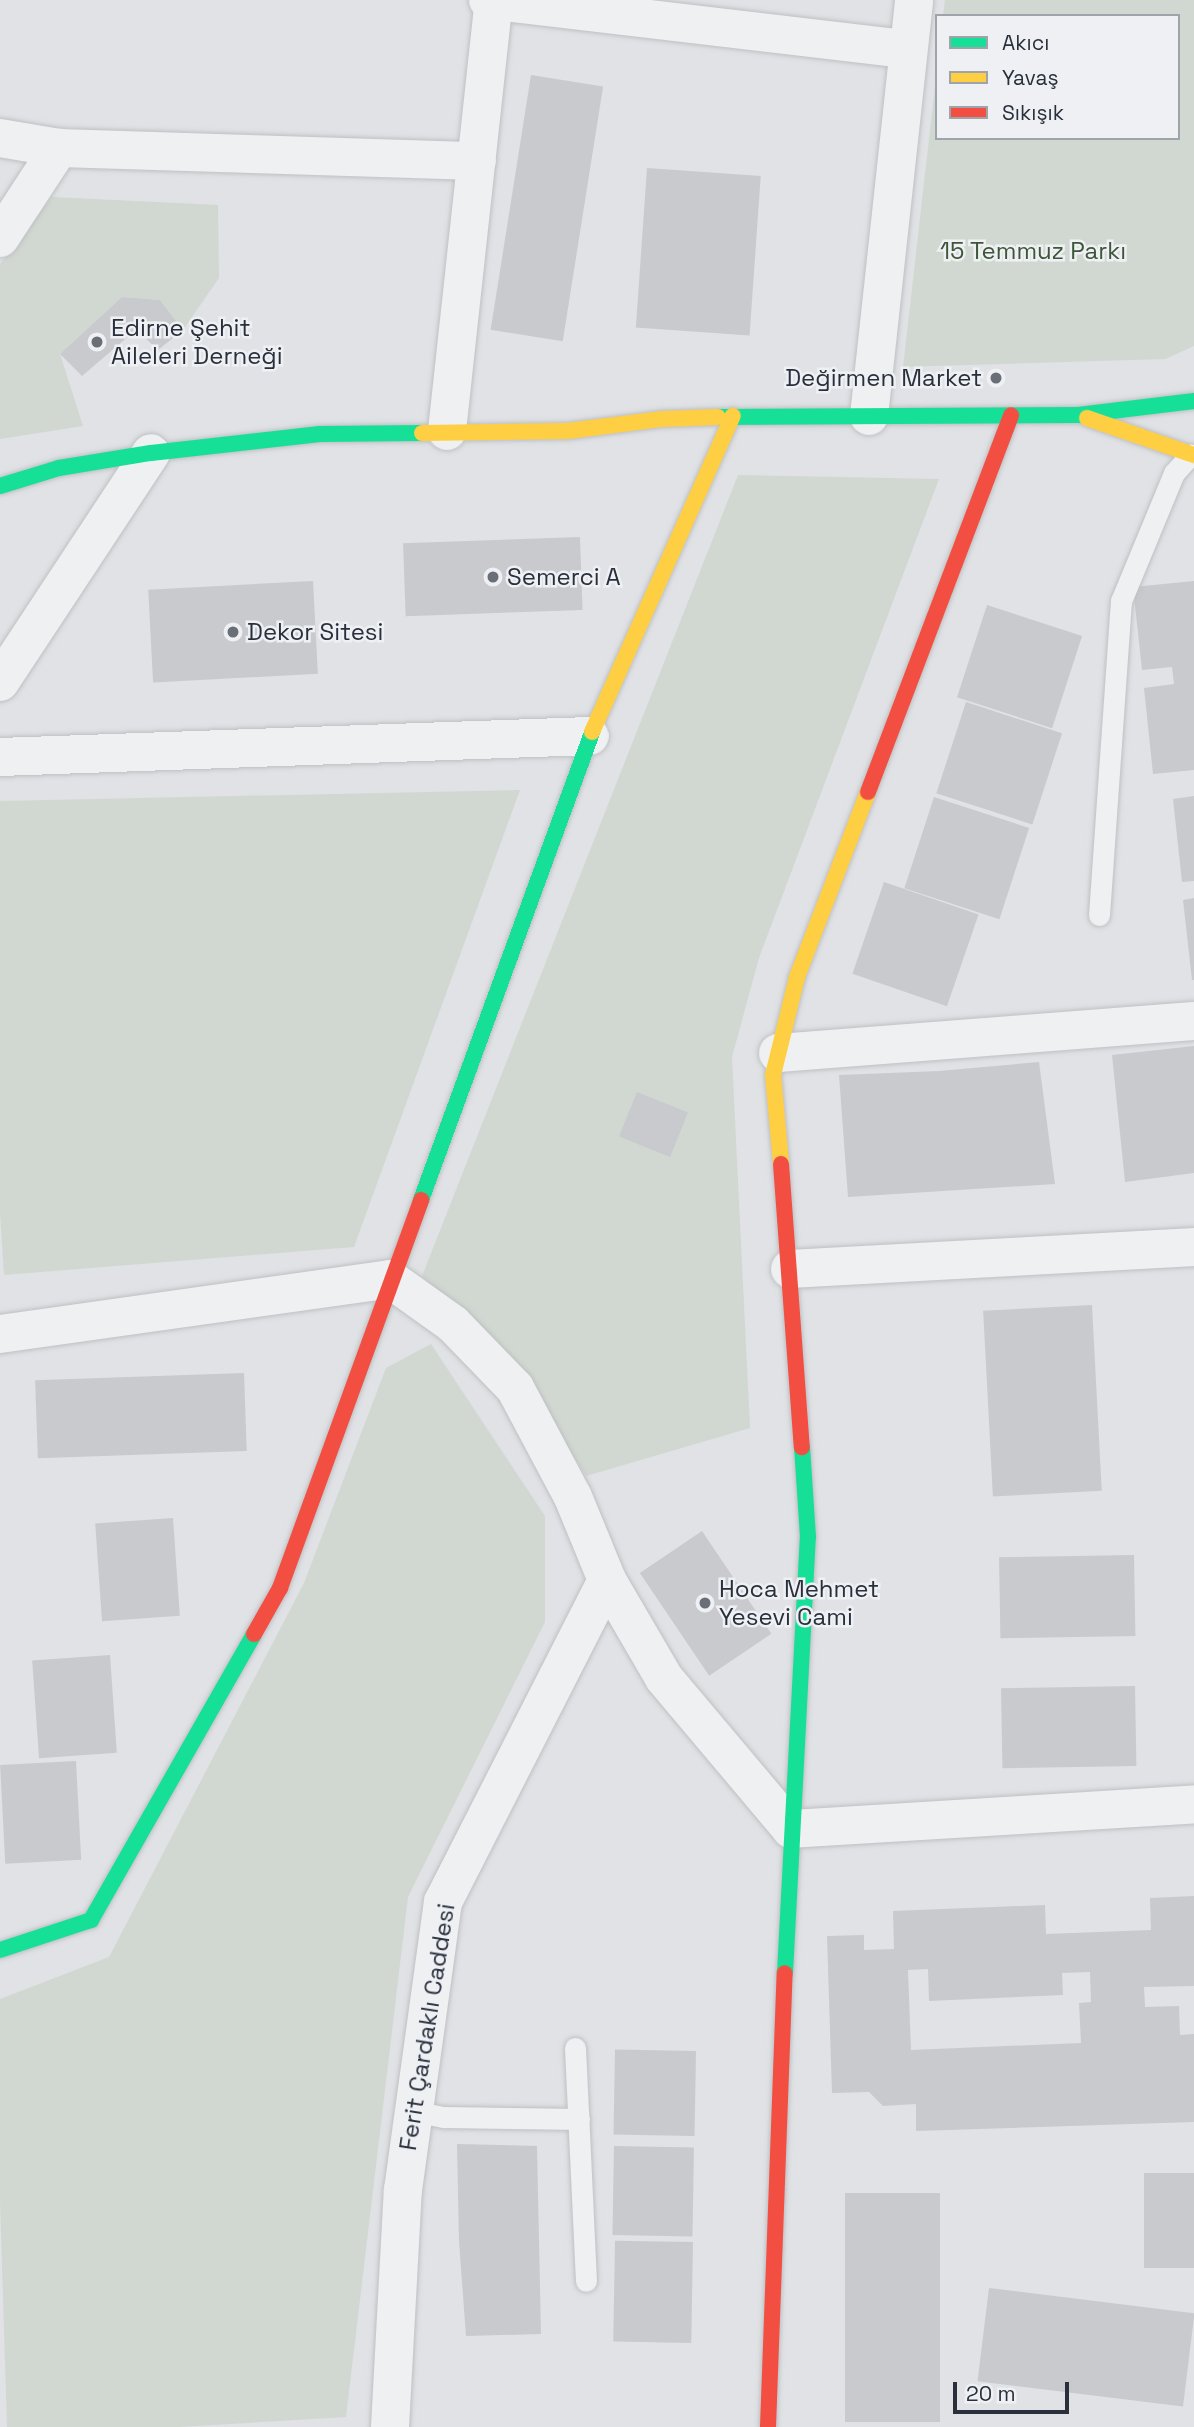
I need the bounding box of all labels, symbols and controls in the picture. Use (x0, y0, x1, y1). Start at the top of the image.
legend (935, 14, 1180, 140)
text: Akıcı (1002, 29, 1049, 56)
text: Yavaş (1002, 64, 1059, 91)
text: Sıkışık (1002, 99, 1064, 126)
park label: 15 Temmuz Parkı (940, 237, 1126, 265)
place label: Edirne Şehit Aileleri Derneği (111, 314, 283, 370)
marker: Edirne Şehit Aileleri Derneği (89, 334, 105, 350)
place label: Değirmen Market (785, 364, 982, 392)
marker: Değirmen Market (988, 370, 1004, 386)
place label: Semerci A (507, 563, 621, 591)
marker: Semerci A (485, 569, 501, 585)
place label: Dekor Sitesi (247, 618, 383, 646)
marker: Dekor Sitesi (225, 624, 241, 640)
place label: Hoca Mehmet Yesevi Cami (719, 1575, 879, 1631)
marker: Hoca Mehmet Yesevi Cami (697, 1595, 713, 1611)
street label: Ferit Çardaklı Caddesi (393, 1901, 461, 2153)
scale bar (956, 2368, 1072, 2412)
text: 20 m (966, 2380, 1016, 2407)

